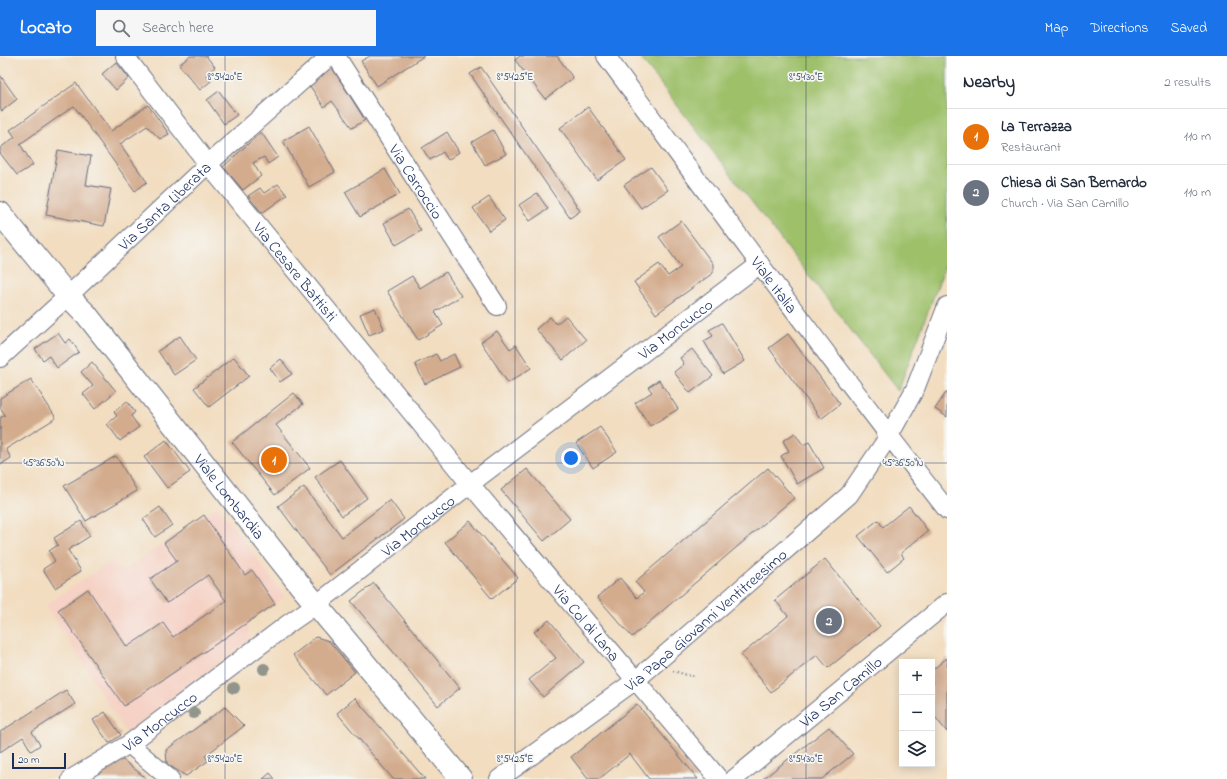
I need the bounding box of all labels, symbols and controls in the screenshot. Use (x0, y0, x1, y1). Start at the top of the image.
search box (96, 10, 376, 46)
text: Locato (20, 15, 72, 42)
icon: search (110, 17, 132, 39)
text: Search here (142, 17, 214, 39)
text: Map (1045, 18, 1068, 39)
text: Directions (1090, 18, 1148, 39)
text: Saved (1170, 18, 1207, 39)
text: 8°54'20"E (207, 70, 243, 85)
text: 8°54'25"E (497, 70, 533, 85)
text: 8°54'30"E (789, 70, 823, 85)
text: Nearby (963, 70, 1015, 95)
text: 2 results (1164, 73, 1211, 92)
text: La Terrazza (1001, 116, 1072, 138)
text: 1 (974, 127, 978, 146)
text: 110 m (1184, 127, 1211, 146)
text: Restaurant (1001, 138, 1061, 157)
street label: Via Carroccio (381, 139, 448, 225)
street label: Via Santa Liberata (112, 157, 218, 258)
text: Chiesa di San Bernardo (1001, 172, 1147, 194)
text: 2 (973, 183, 979, 202)
text: 110 m (1184, 183, 1211, 202)
text: Church · Via San Camillo (1001, 194, 1129, 213)
street label: Via Cesare Battisti (246, 217, 342, 328)
street label: Viale Italia (743, 251, 803, 319)
street label: Via Moncucco (633, 294, 719, 367)
pin: 1 (261, 445, 287, 475)
your location (561, 448, 581, 468)
street label: Viale Lombardia (186, 449, 270, 545)
text: 45°36'50"N (23, 456, 65, 471)
text: 45°36'50"N (882, 456, 924, 471)
street label: Via Moncucco (376, 490, 461, 564)
street label: Via Papa Giovanni Ventitreesimo (619, 544, 793, 699)
street label: Via Col di Lana (545, 579, 625, 668)
pin: 2 (816, 606, 842, 636)
street label: Via San Camillo (794, 651, 888, 735)
map controls (899, 659, 935, 767)
button: + (899, 659, 935, 695)
street label: Via Moncucco (118, 686, 203, 760)
button: − (899, 695, 935, 731)
button: layers (899, 731, 935, 767)
scale bar (12, 751, 66, 770)
text: 20 m (18, 752, 40, 768)
text: 8°54'20"E (207, 752, 243, 767)
text: 8°54'25"E (497, 752, 533, 767)
text: 8°54'30"E (789, 752, 823, 767)

